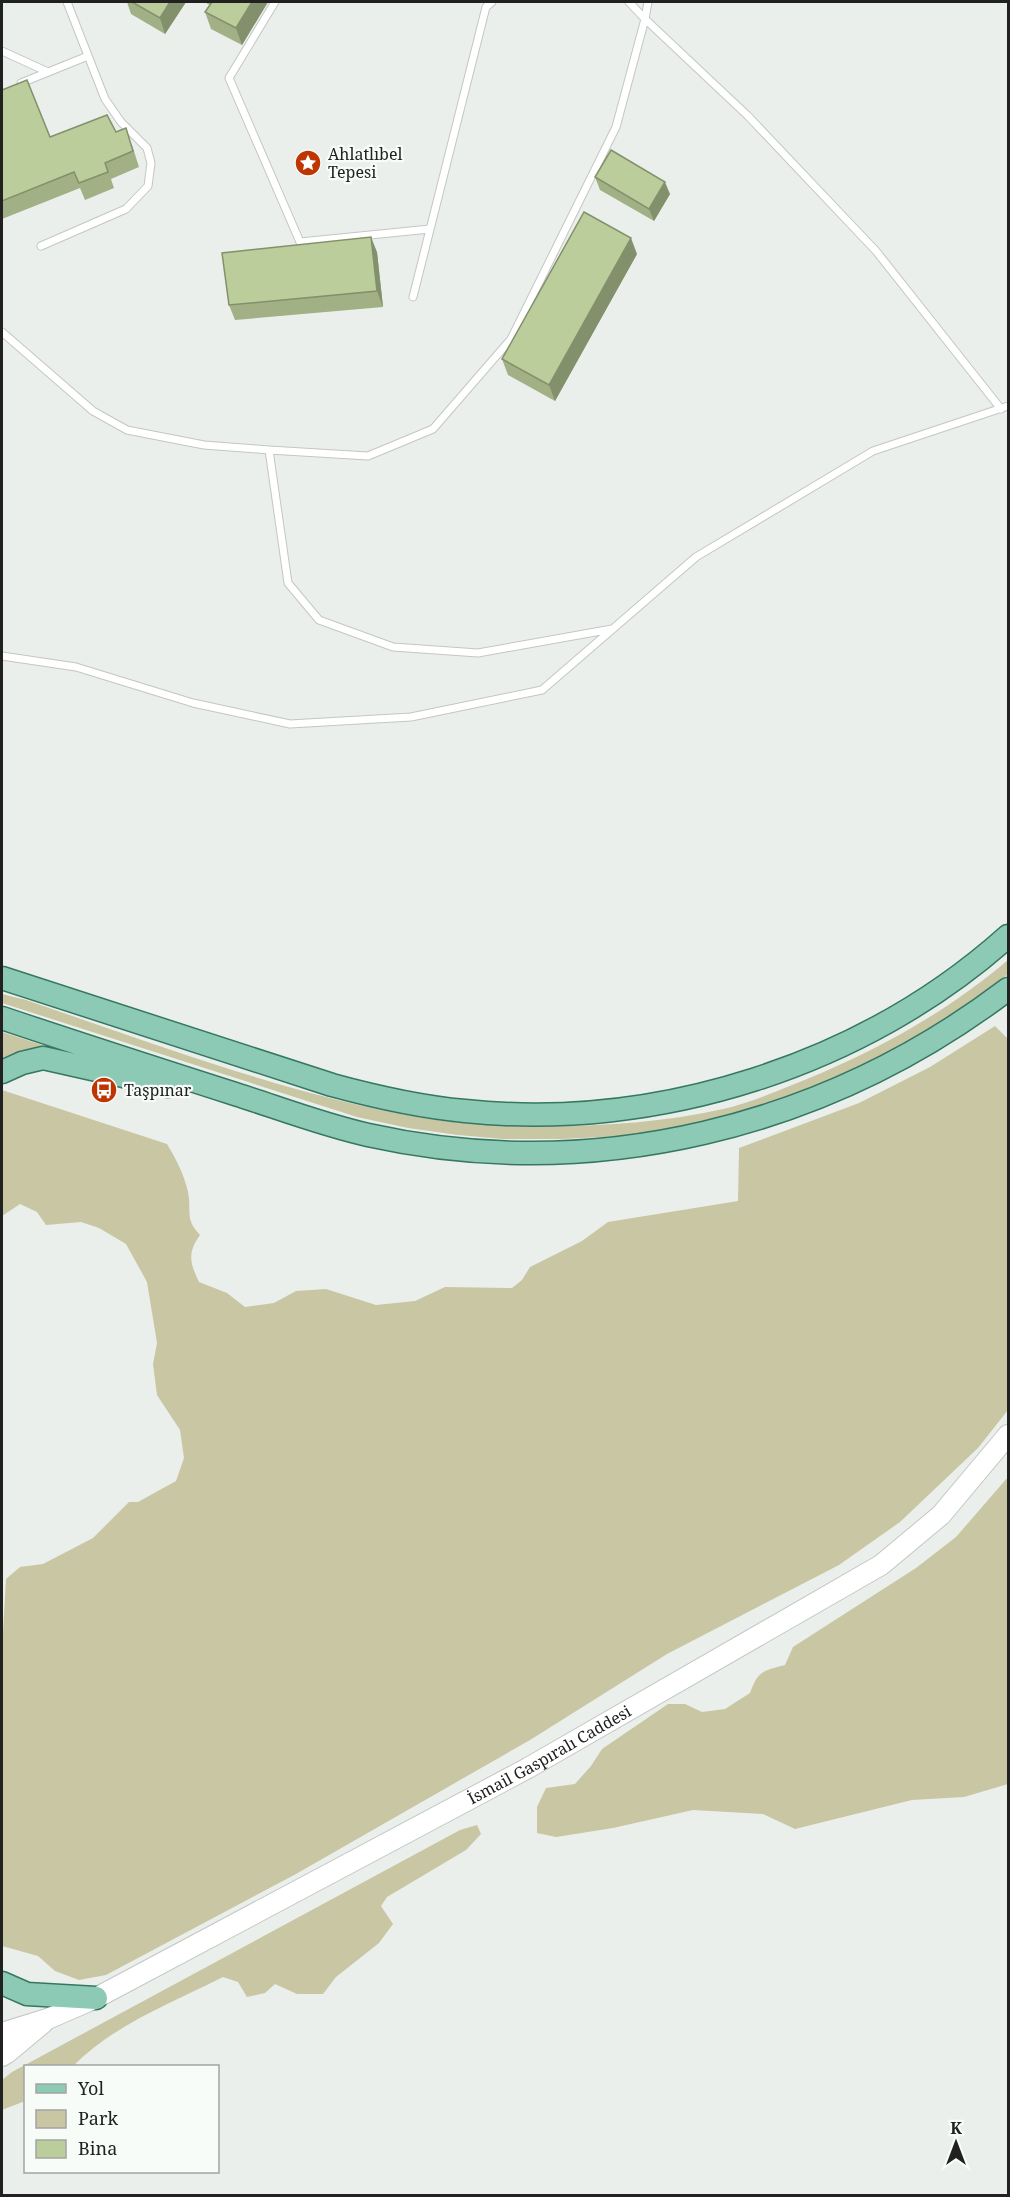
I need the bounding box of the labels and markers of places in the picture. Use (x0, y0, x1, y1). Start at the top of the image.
place label: Ahlatlıbel Tepesi (328, 143, 403, 183)
place icon: Ahlatlıbel Tepesi (293, 148, 323, 178)
bus stop icon: Taşpınar (89, 1075, 119, 1105)
place label: Taşpınar (124, 1079, 192, 1101)

